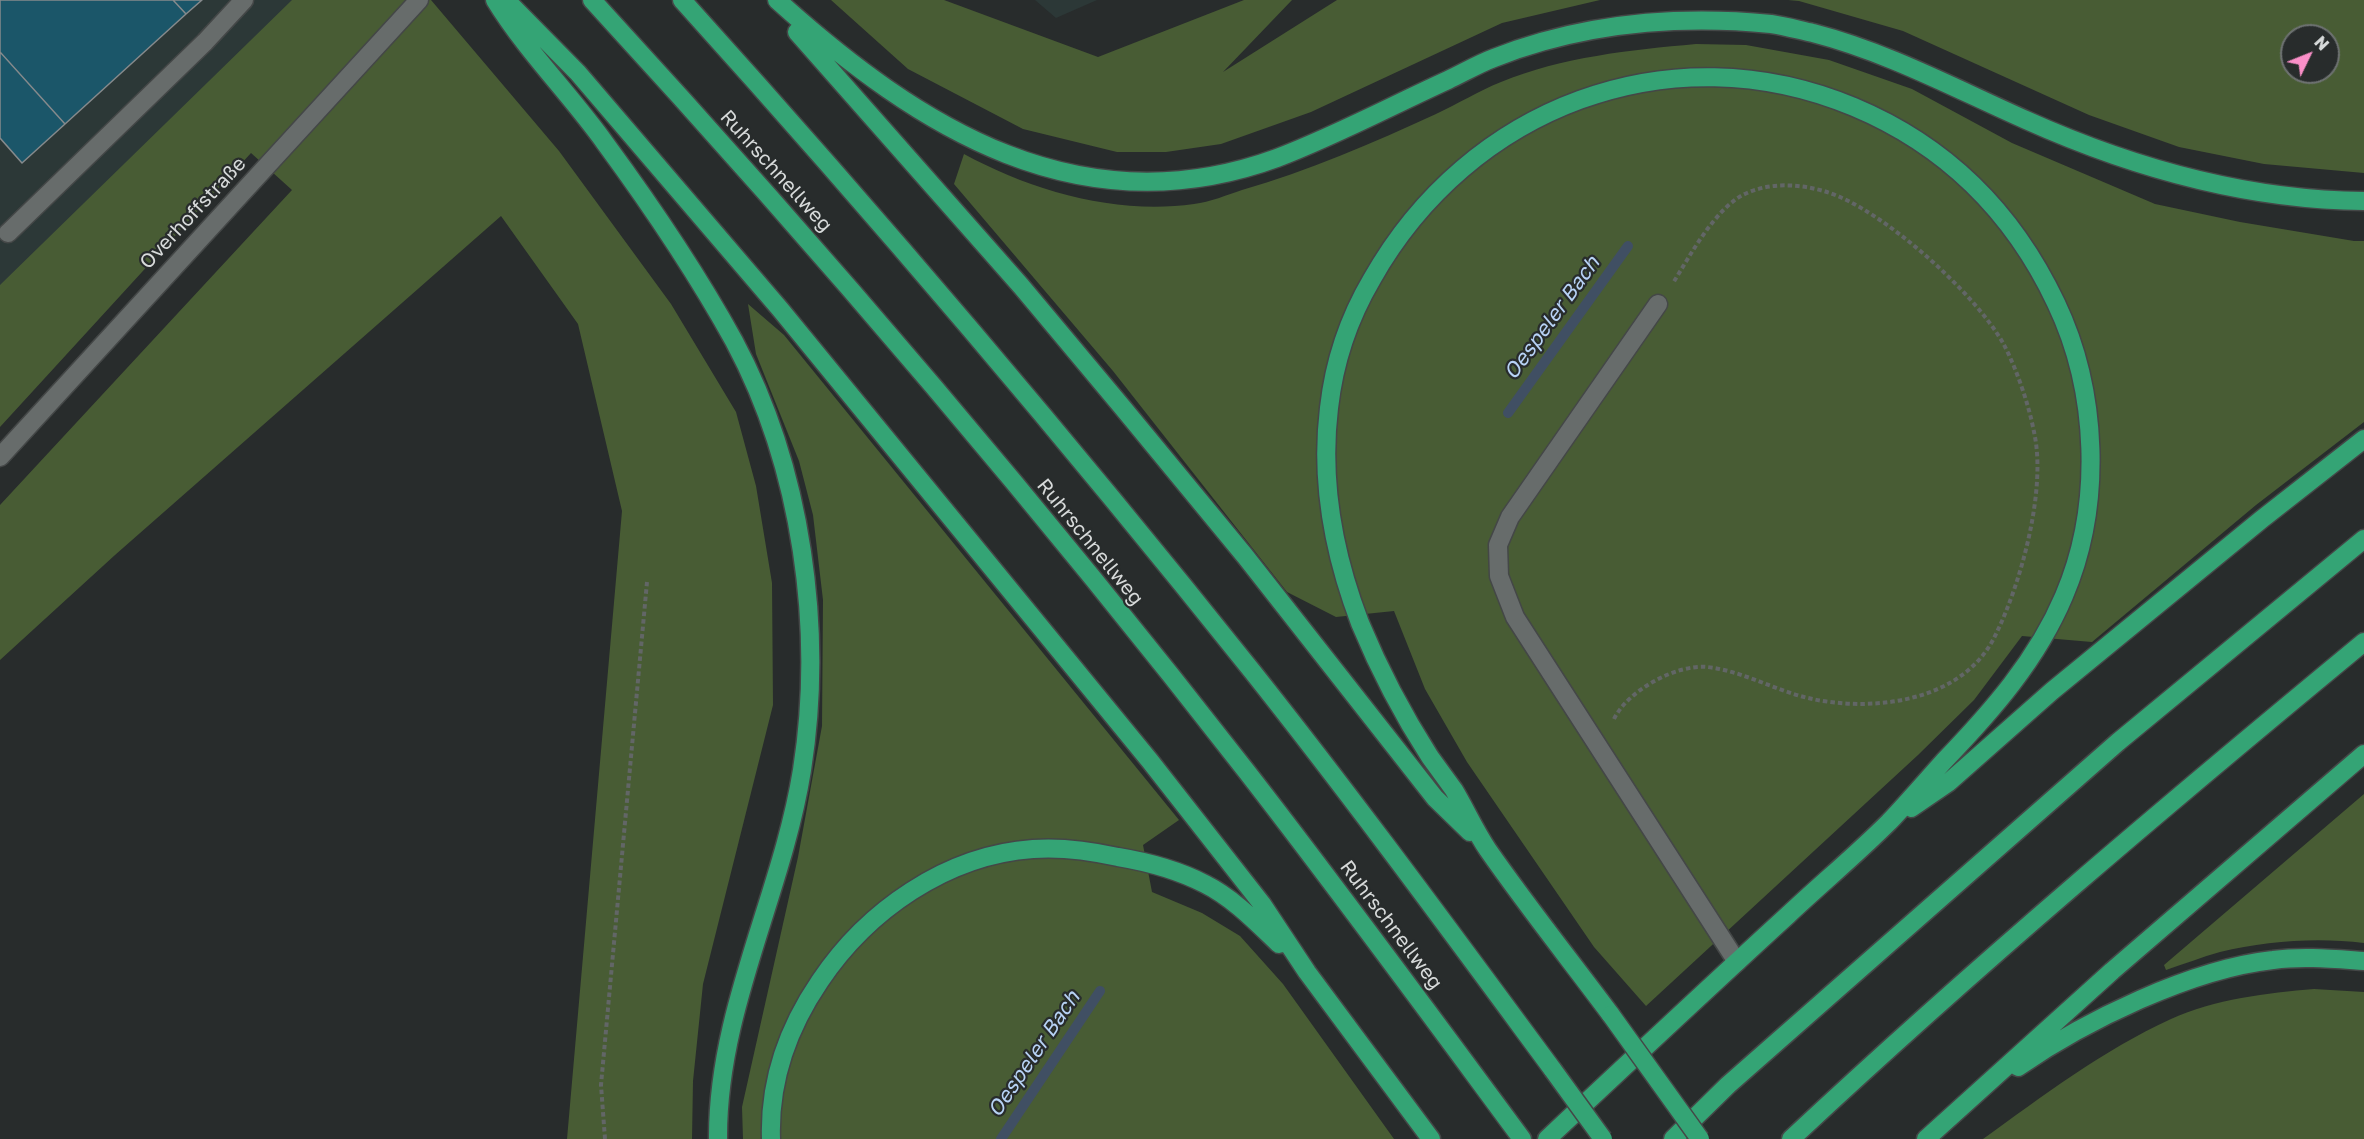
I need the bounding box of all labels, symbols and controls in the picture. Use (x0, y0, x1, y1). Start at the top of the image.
north arrow (2280, 24, 2340, 84)
text: N (2310, 32, 2333, 54)
street label: Ruhrschnellweg (715, 105, 837, 237)
street label: Overhoffstraße (135, 152, 251, 274)
water label: Oespeler Bach (1499, 251, 1605, 385)
street label: Ruhrschnellweg (1032, 474, 1148, 610)
street label: Ruhrschnellweg (1335, 856, 1447, 994)
water label: Oespeler Bach (983, 986, 1085, 1122)

